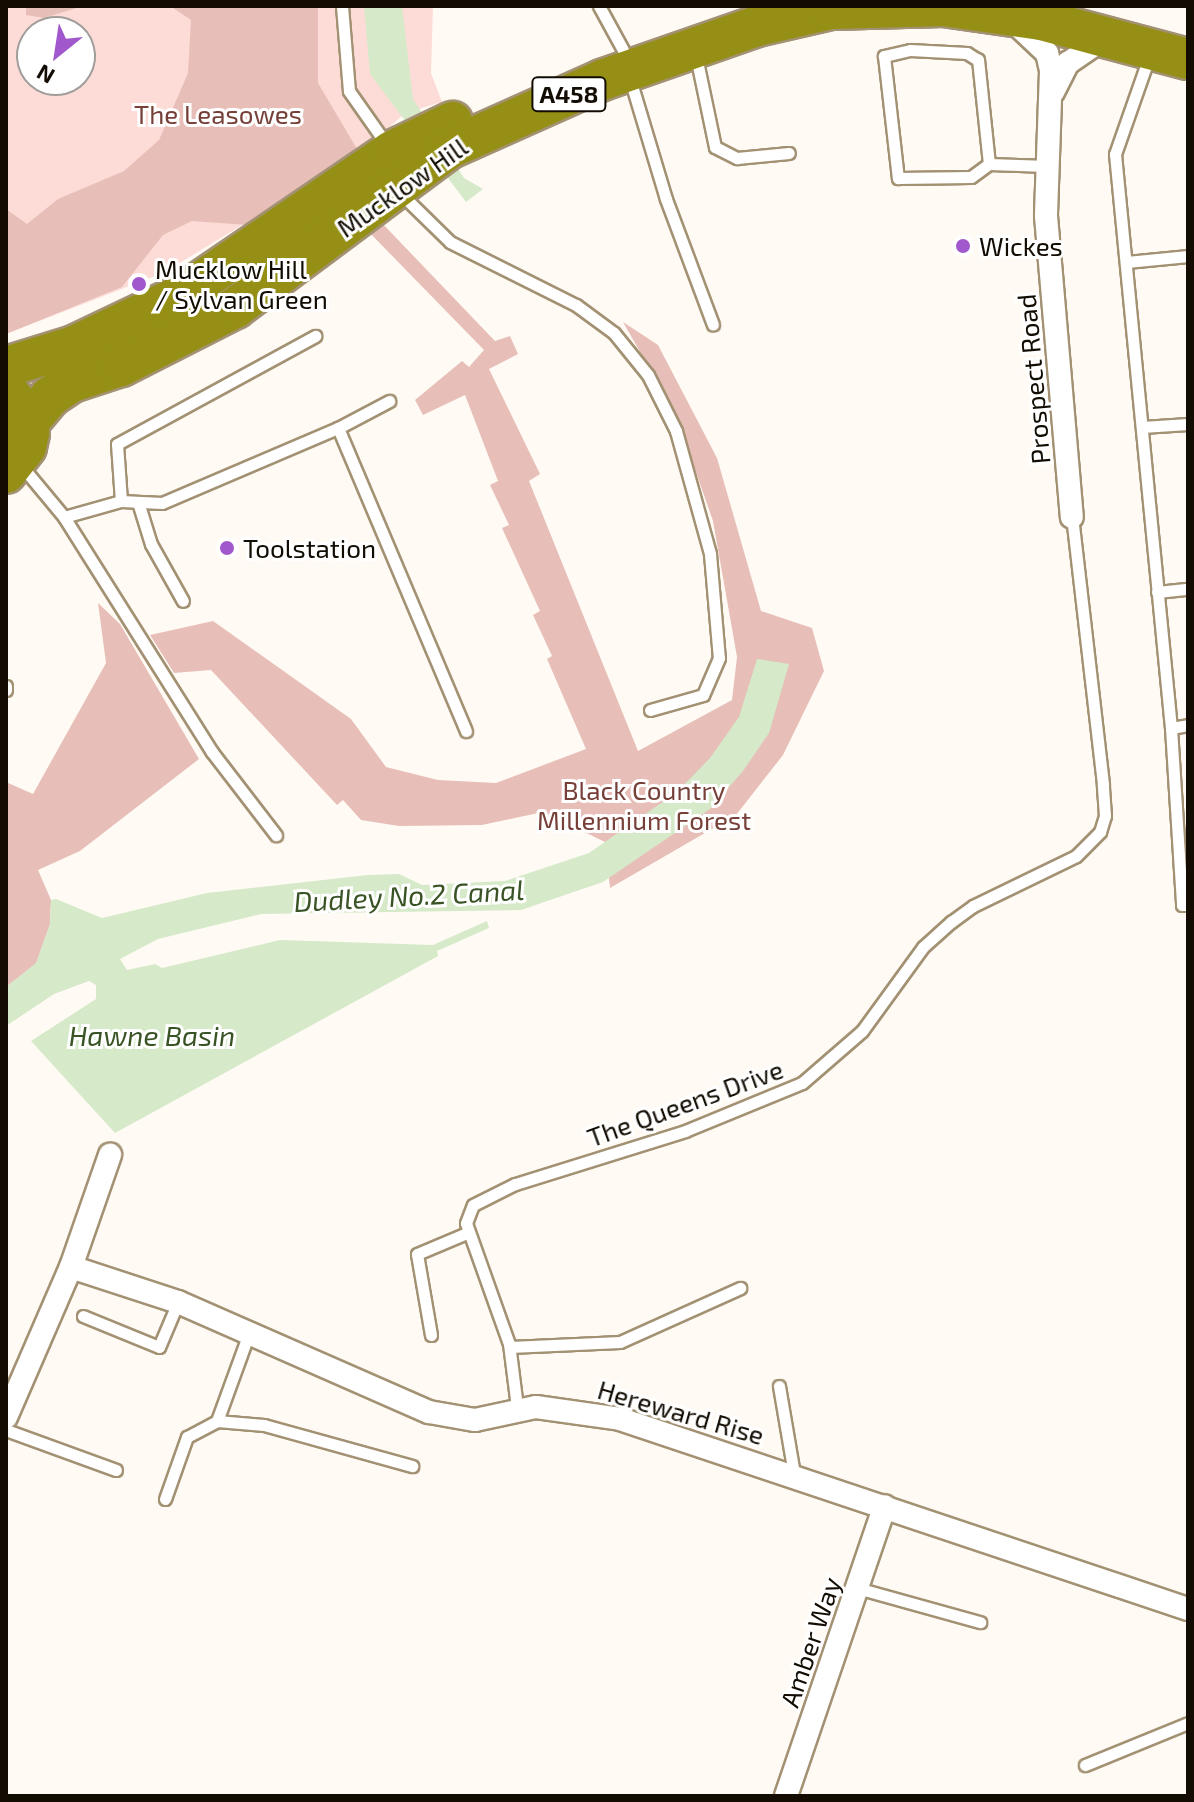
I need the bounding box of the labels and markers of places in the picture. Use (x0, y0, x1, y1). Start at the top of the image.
place label: Wickes (979, 230, 1063, 262)
marker: Wickes (954, 237, 972, 255)
place label: Mucklow Hill / Sylvan Green (155, 253, 328, 314)
marker: Mucklow Hill / Sylvan Green (130, 275, 148, 293)
place label: Toolstation (243, 532, 376, 564)
marker: Toolstation (218, 539, 236, 557)

